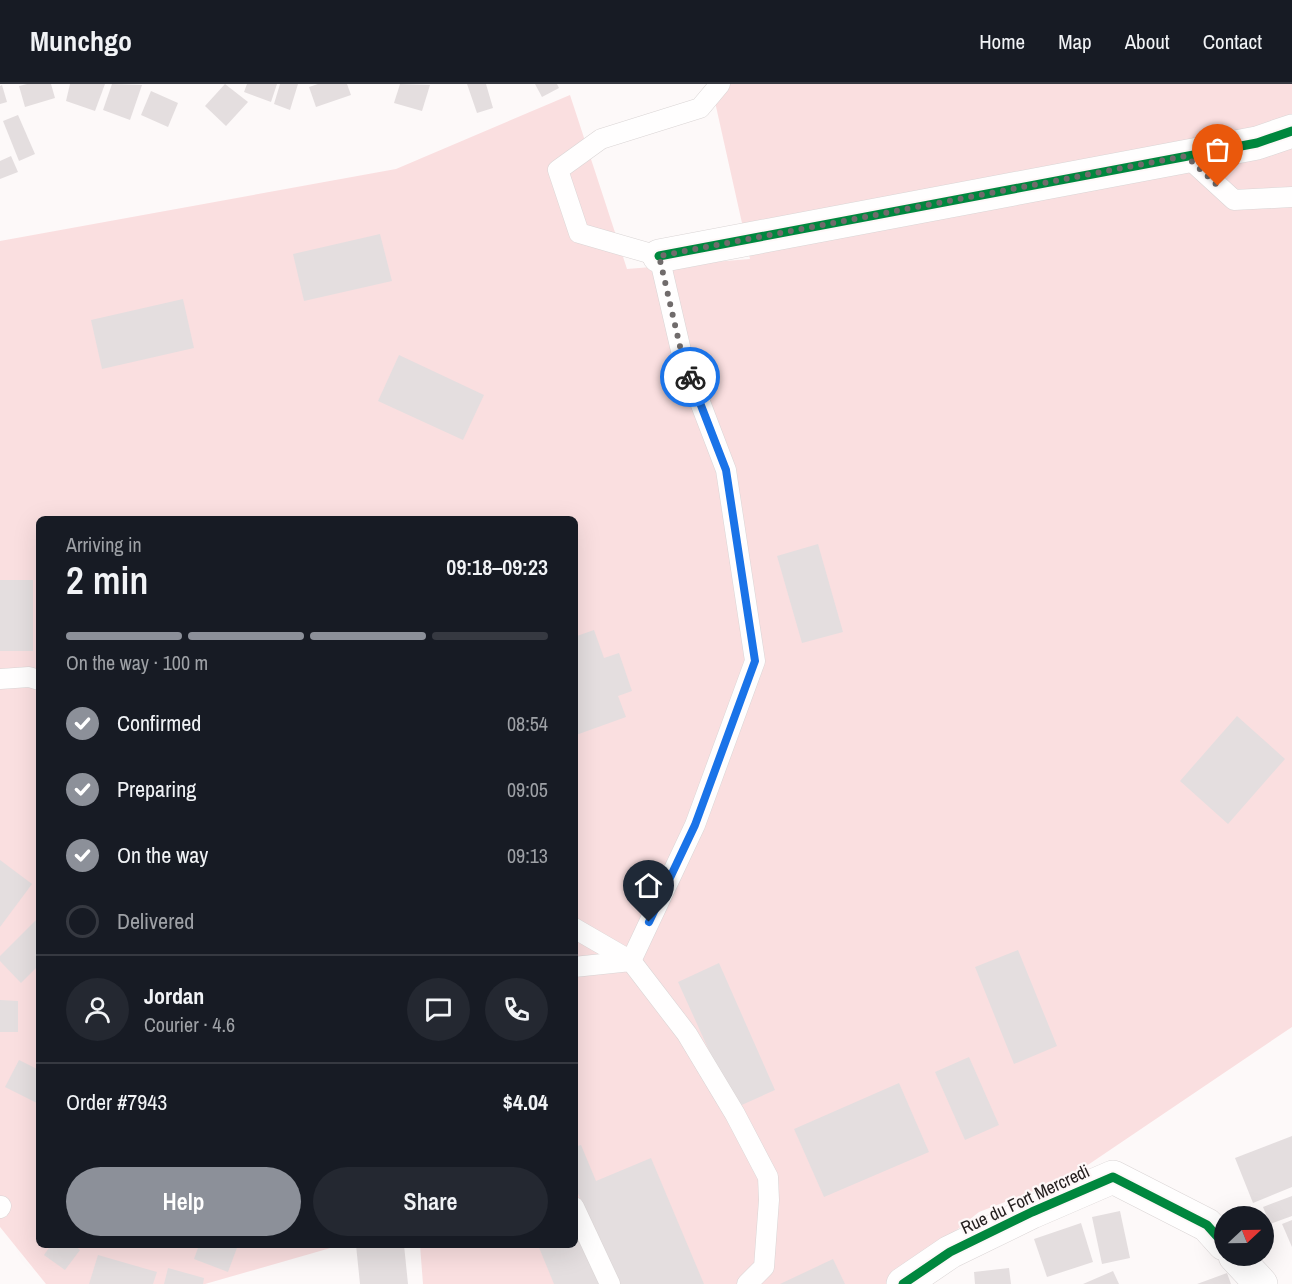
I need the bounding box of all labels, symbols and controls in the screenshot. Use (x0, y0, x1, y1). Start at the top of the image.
text: Munchgo (30, 22, 132, 60)
text: Home (979, 27, 1025, 56)
text: Map (1058, 27, 1092, 56)
text: About (1125, 27, 1170, 56)
text: Contact (1203, 27, 1262, 56)
pin (1192, 124, 1243, 186)
icon: bag (1201, 133, 1234, 166)
courier (660, 347, 720, 407)
icon: bike (674, 361, 707, 394)
text: Arriving in (66, 531, 142, 558)
text: 09:18–09:23 (446, 552, 548, 582)
text: 2 min (66, 554, 148, 606)
text: On the way · 100 m (66, 649, 208, 676)
icon: check (66, 707, 99, 740)
text: Confirmed (117, 708, 201, 738)
text: 08:54 (507, 710, 548, 737)
icon: check (66, 773, 99, 806)
text: Preparing (117, 774, 196, 804)
text: 09:05 (507, 776, 548, 803)
icon: check (66, 839, 99, 872)
text: On the way (117, 840, 208, 870)
text: 09:13 (507, 842, 548, 869)
pin (623, 860, 674, 922)
icon: home (632, 869, 665, 902)
text: Delivered (117, 906, 194, 936)
button: person (66, 978, 129, 1041)
button: chat (407, 978, 470, 1041)
button: phone (485, 978, 548, 1041)
text: Jordan (144, 981, 204, 1011)
text: Courier · 4.6 (144, 1011, 235, 1038)
text: Order #7943 (66, 1087, 167, 1117)
text: $4.04 (503, 1087, 548, 1117)
street label: Rue du Fort Mercredi (956, 1158, 1094, 1240)
button: Help (66, 1167, 301, 1236)
button: Share (313, 1167, 548, 1236)
north arrow (1214, 1206, 1274, 1266)
map controls (1214, 1206, 1274, 1266)

